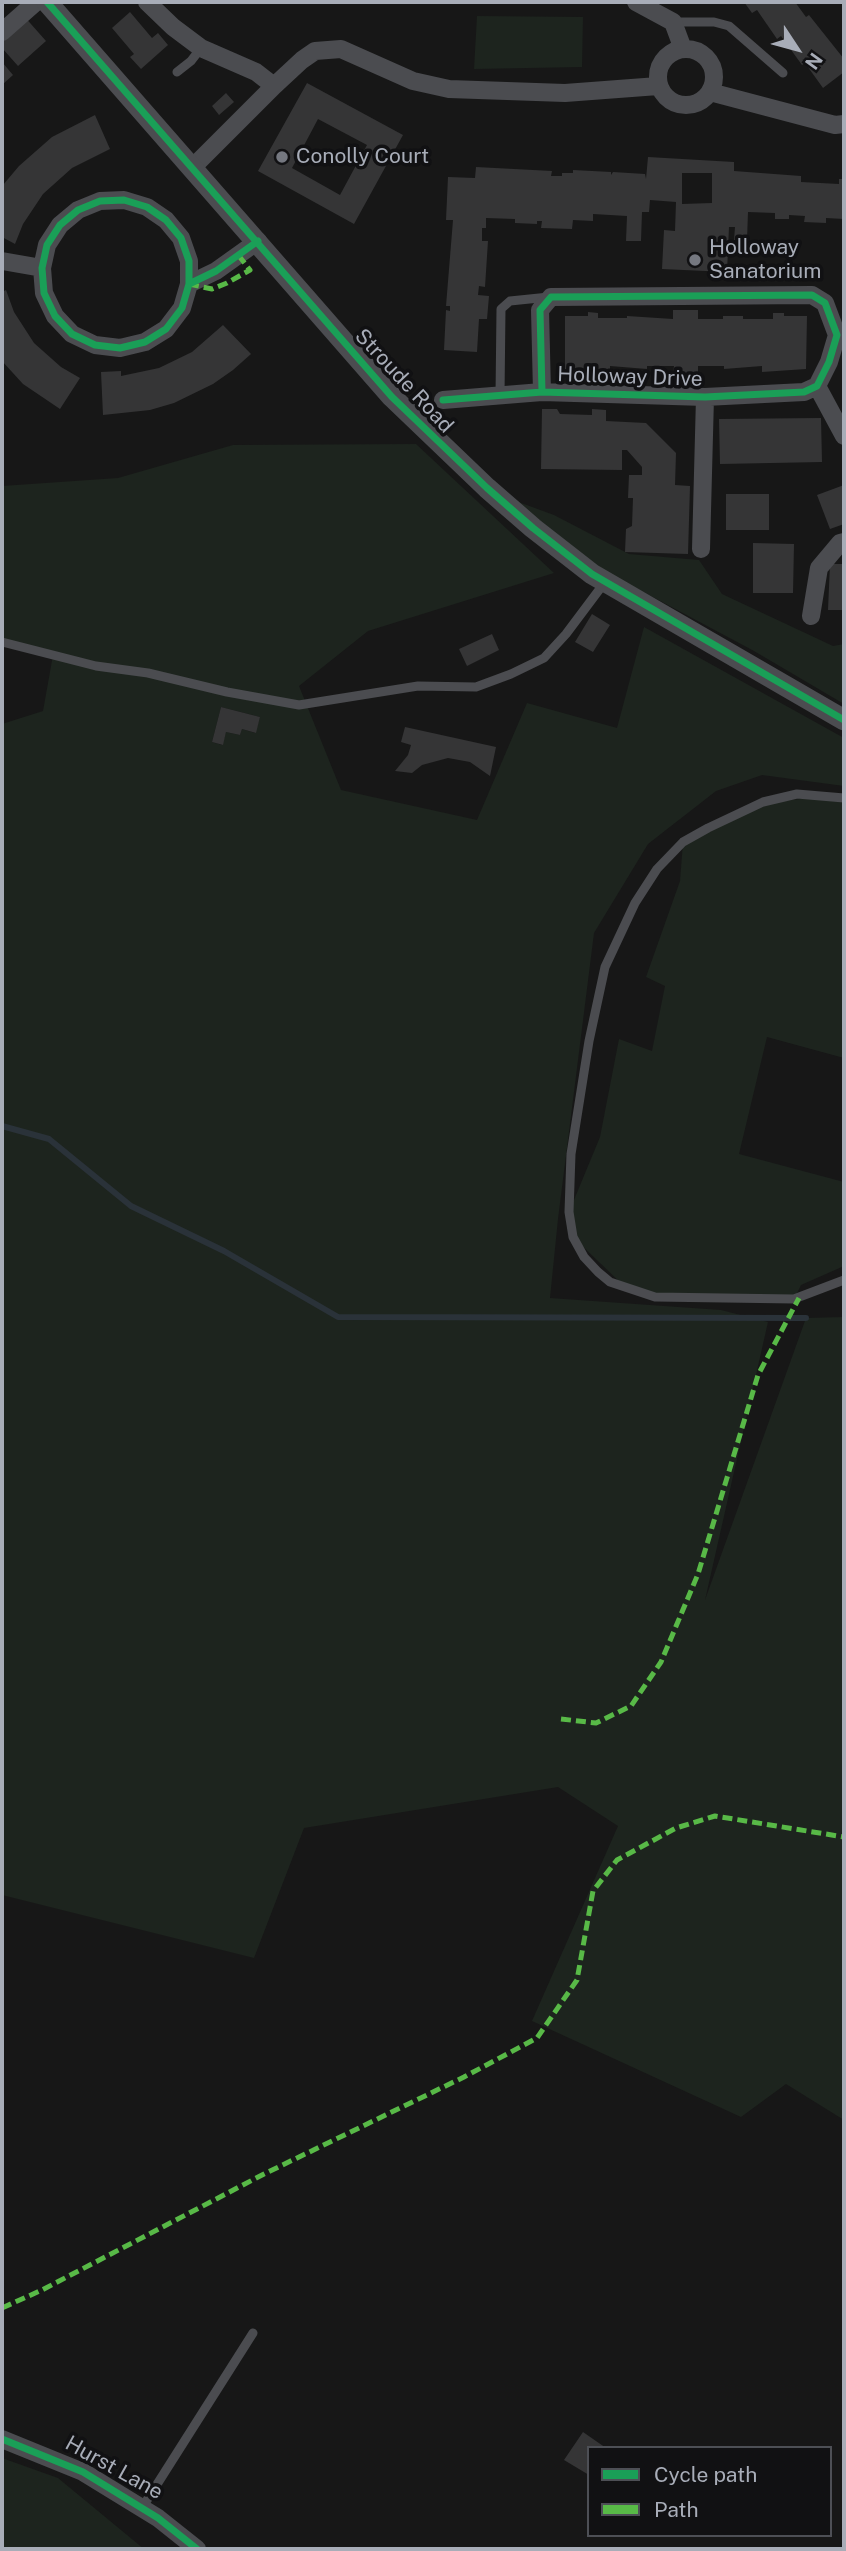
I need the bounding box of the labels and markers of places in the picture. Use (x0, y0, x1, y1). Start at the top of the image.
place label: Conolly Court (296, 144, 429, 170)
marker: Conolly Court (274, 149, 290, 165)
place label: Holloway Sanatorium (709, 235, 822, 285)
marker: Holloway Sanatorium (687, 252, 703, 268)

